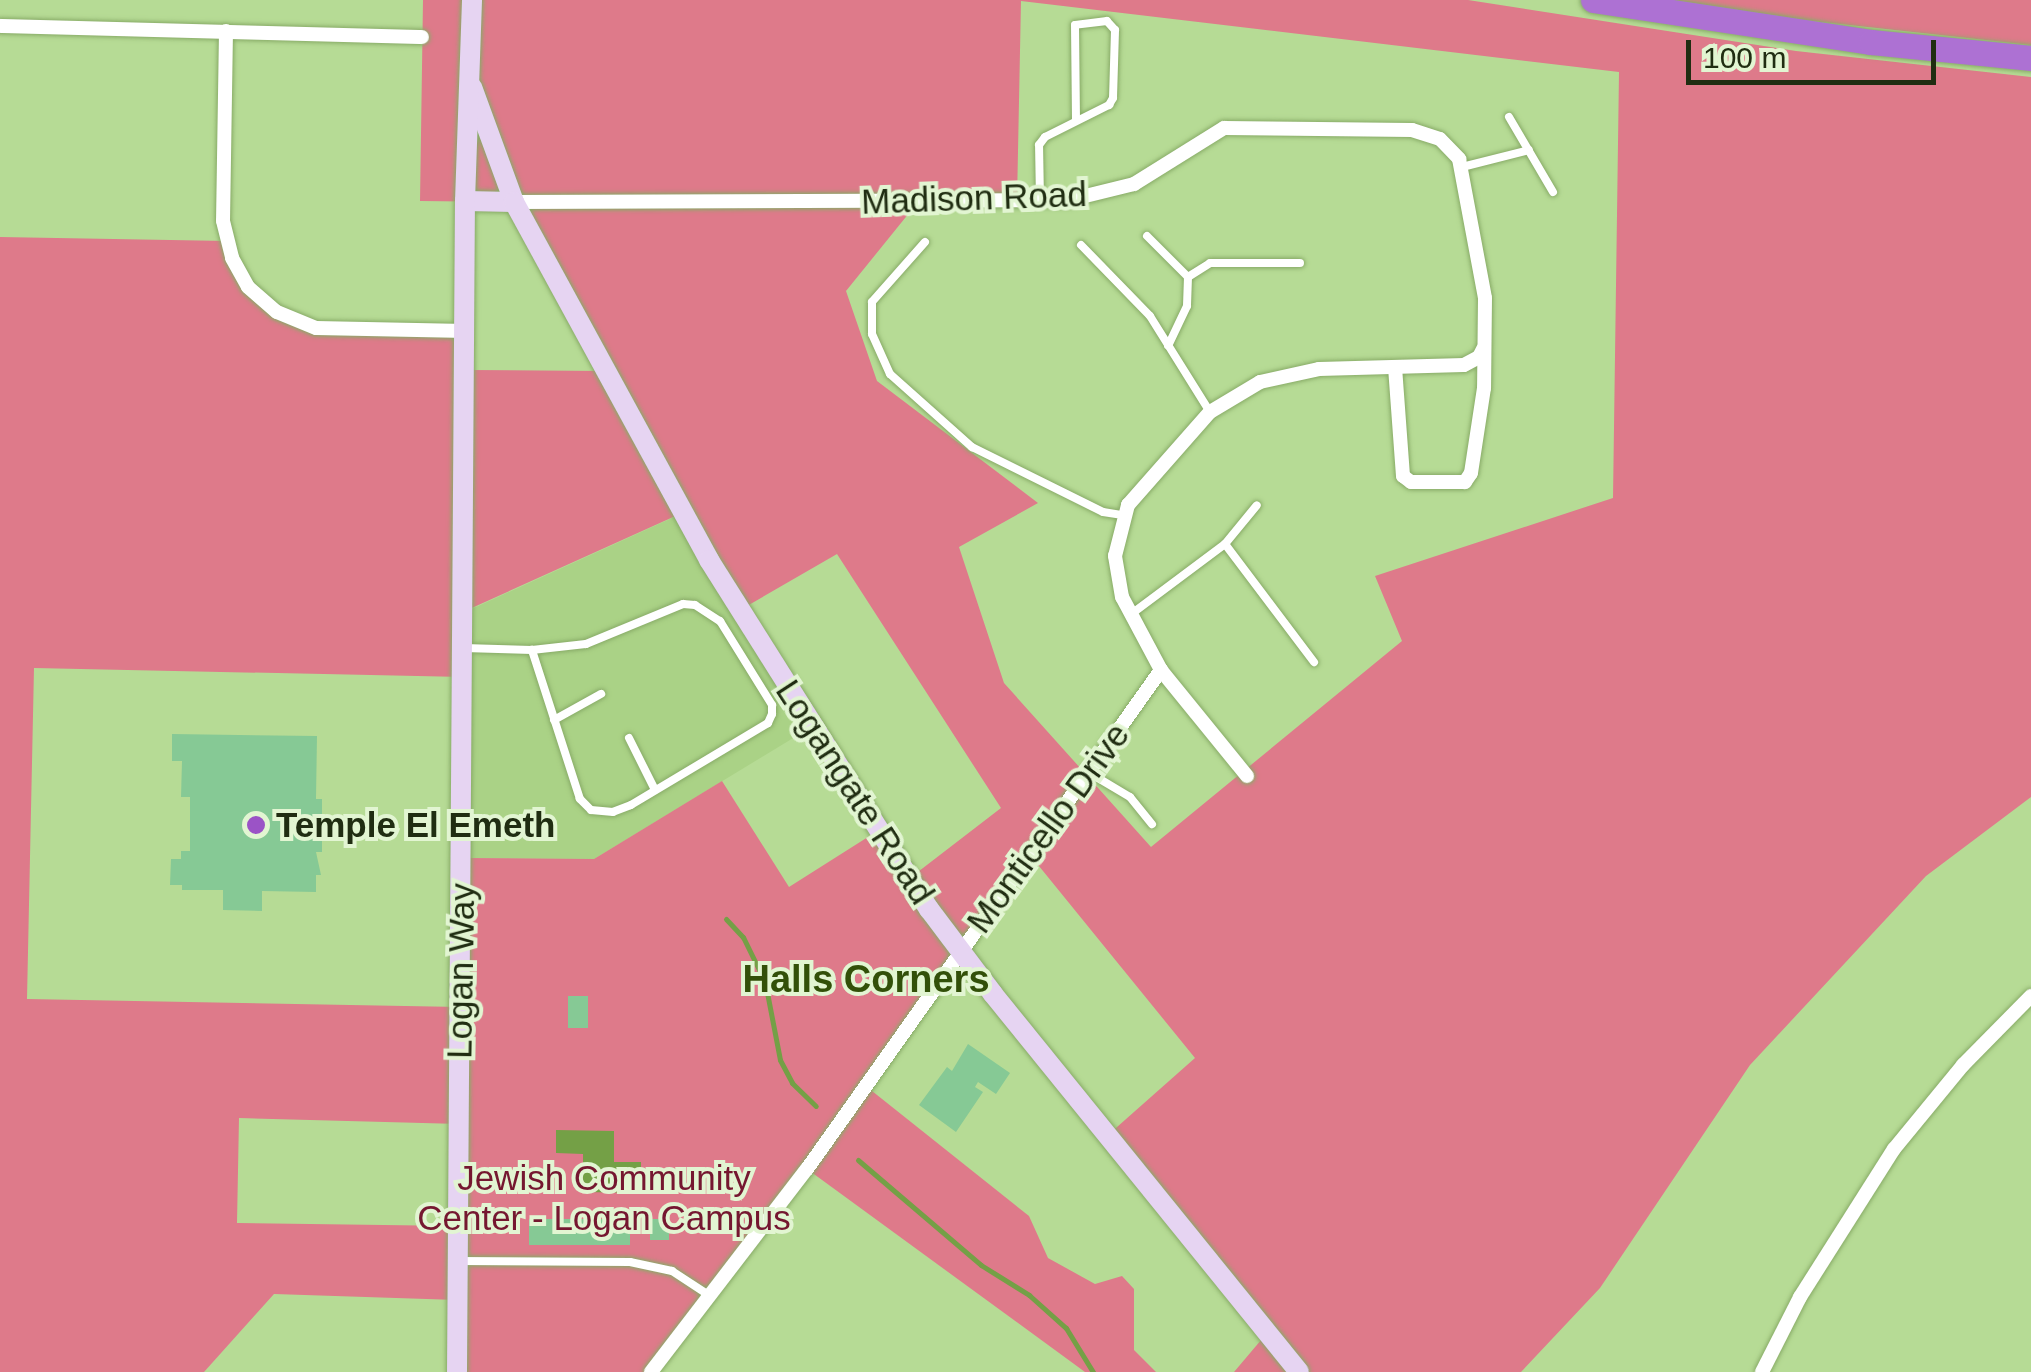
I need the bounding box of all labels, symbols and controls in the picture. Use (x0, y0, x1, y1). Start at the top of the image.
scale bar (1691, 20, 1941, 82)
text: 100 m (1703, 41, 1786, 74)
street label: Madison Road (860, 173, 1088, 223)
street label: Logangate Road (767, 672, 943, 912)
street label: Monticello Drive (958, 715, 1138, 941)
place label: Temple El Emeth (276, 804, 555, 846)
marker: Temple El Emeth (245, 814, 267, 836)
street label: Logan Way (438, 883, 484, 1059)
district label: Halls Corners (742, 957, 990, 1003)
park label: Jewish Community Center - Logan Campus (417, 1157, 791, 1239)

